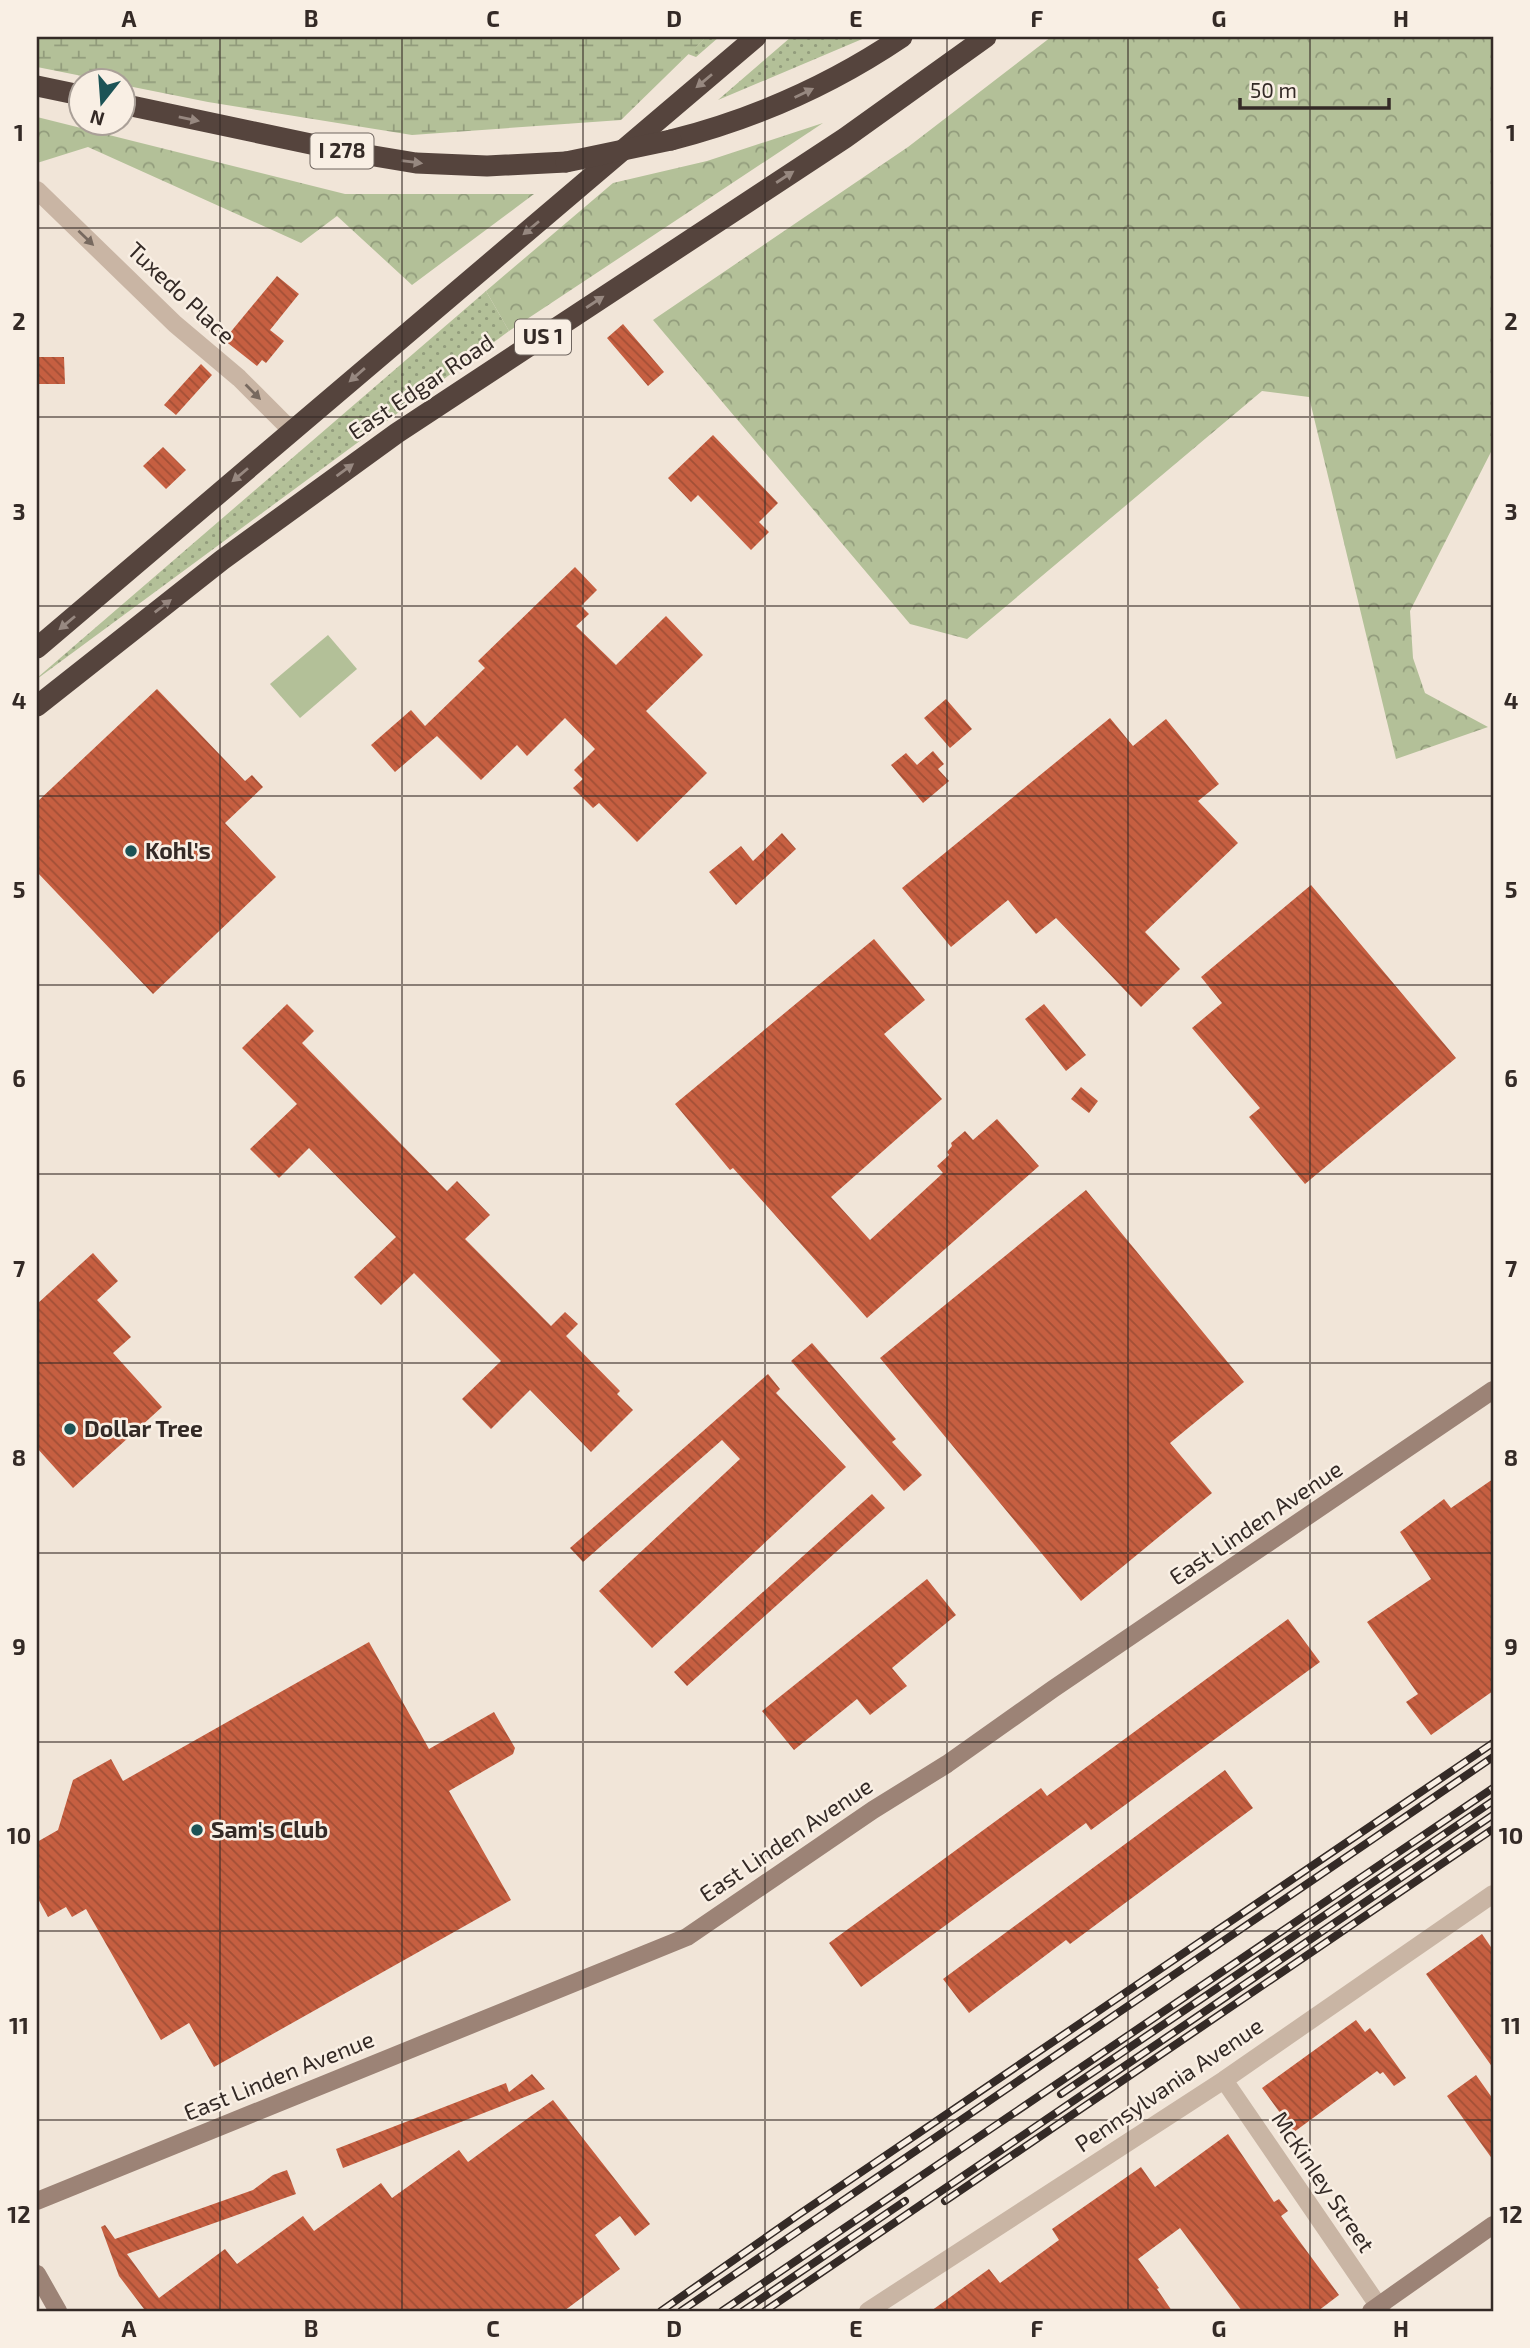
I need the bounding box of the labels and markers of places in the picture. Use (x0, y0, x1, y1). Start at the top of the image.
place label: Kohl's (145, 836, 211, 864)
marker: Kohl's (123, 843, 139, 859)
place label: Dollar Tree (84, 1414, 203, 1442)
marker: Dollar Tree (62, 1421, 78, 1437)
place label: Sam's Club (211, 1815, 328, 1843)
marker: Sam's Club (189, 1822, 205, 1838)

